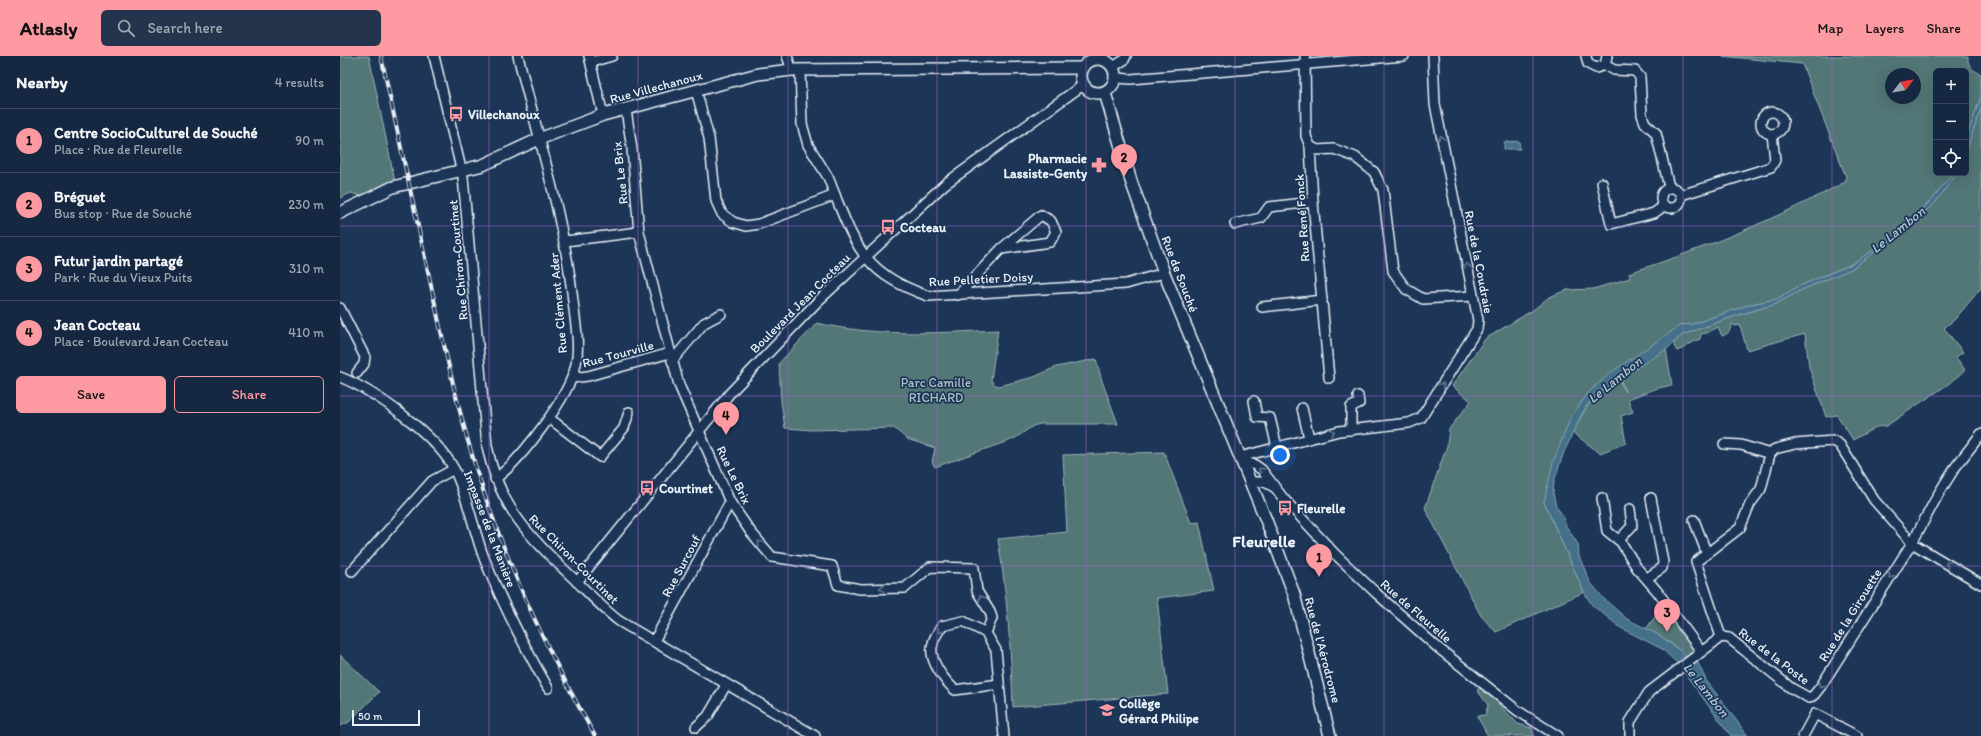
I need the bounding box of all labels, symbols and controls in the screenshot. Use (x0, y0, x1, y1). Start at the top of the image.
search box (101, 10, 381, 46)
text: Atlasly (20, 17, 77, 40)
icon: search (115, 17, 137, 39)
text: Search here (147, 19, 223, 37)
text: Map (1818, 20, 1843, 37)
text: Layers (1865, 20, 1904, 37)
text: Share (1926, 20, 1961, 37)
street label: Rue Villechanoux (608, 67, 705, 107)
north arrow (1885, 68, 1921, 104)
map controls (1933, 68, 1969, 176)
button: + (1933, 68, 1969, 104)
text: Nearby (16, 72, 68, 92)
text: 4 results (275, 75, 324, 90)
button: − (1933, 104, 1969, 140)
bus stop icon: Villechanoux (447, 105, 465, 123)
place label: Villechanoux (468, 107, 540, 122)
text: Centre SocioCulturel de Souché (54, 124, 258, 142)
text: 1 (26, 133, 32, 148)
text: 90 m (295, 133, 324, 148)
one-way arrow (1438, 135, 1446, 141)
button: locate (1933, 140, 1969, 176)
street label: Rue Le Brix (609, 141, 631, 205)
text: Place · Rue de Fleurelle (54, 142, 182, 157)
pin: 2 (1111, 144, 1137, 177)
place label: Pharmacie Lassiste-Genty (1003, 151, 1088, 182)
pharmacy icon: Pharmacie Lassiste-Genty (1090, 156, 1108, 174)
street label: Rue René Fonck (1291, 173, 1313, 262)
text: Bréguet (54, 188, 105, 206)
text: 2 (26, 197, 32, 212)
text: 230 m (288, 197, 324, 212)
street label: Rue Chiron-Courtinet (445, 199, 471, 321)
water label: Le Lambon (1867, 202, 1929, 257)
text: Bus stop · Rue de Souché (54, 206, 192, 221)
street label: Rue de la Coudraie (1462, 209, 1496, 315)
bus stop icon: Cocteau (879, 218, 897, 236)
place label: Cocteau (900, 220, 947, 235)
street label: Rue de Souché (1159, 234, 1201, 314)
street label: Boulevard Jean Cocteau (747, 250, 853, 356)
street label: Rue Clément Ader (546, 251, 570, 354)
text: Futur jardin partagé (54, 252, 183, 270)
text: 3 (25, 261, 33, 276)
text: 310 m (289, 261, 324, 276)
one-way arrow (1463, 263, 1471, 269)
street label: Rue Pelletier Doisy (928, 269, 1034, 289)
text: Park · Rue du Vieux Puits (54, 270, 192, 285)
text: Jean Cocteau (54, 316, 140, 334)
text: 4 (25, 325, 33, 340)
text: 410 m (288, 325, 324, 340)
text: Place · Boulevard Jean Cocteau (54, 334, 228, 349)
street label: Rue Tourville (581, 337, 655, 371)
water label: Le Lambon (1584, 352, 1646, 407)
park label: Parc Camille RICHARD (901, 375, 971, 405)
button: Save (16, 376, 166, 413)
button: Share (174, 376, 324, 413)
one-way arrow (1437, 382, 1445, 389)
pin: 4 (713, 402, 739, 435)
one-way arrow (1329, 429, 1335, 437)
street label: Rue Le Brix (713, 443, 755, 507)
your location (1270, 445, 1290, 465)
one-way arrow (1258, 467, 1266, 475)
street label: Impasse de la Manière (461, 469, 519, 589)
bus stop icon: Courtinet (638, 479, 656, 497)
place label: Courtinet (659, 481, 713, 496)
bus stop icon: Fleurelle (1276, 499, 1294, 517)
place label: Fleurelle (1297, 501, 1345, 516)
street label: Rue Chiron-Courtinet (526, 511, 622, 607)
district label: Fleurelle (1232, 531, 1296, 551)
street label: Rue Surcouf (658, 532, 704, 600)
one-way arrow (757, 540, 764, 547)
pin: 1 (1306, 544, 1332, 577)
one-way arrow (1945, 561, 1952, 568)
street label: Rue de la Girouette (1815, 566, 1885, 664)
one-way arrow (1888, 572, 1895, 579)
street label: Rue de Fleurelle (1377, 576, 1455, 646)
one-way arrow (879, 584, 885, 592)
one-way arrow (979, 595, 986, 602)
street label: Rue de l'Aérodrome (1302, 595, 1344, 705)
pin: 3 (1654, 599, 1680, 632)
street label: Rue de la Poste (1736, 624, 1812, 688)
one-way arrow (938, 627, 945, 634)
water label: Le Lambon (1679, 659, 1733, 722)
one-way arrow (1818, 681, 1825, 688)
place label: Collège Gérard Philipe (1119, 696, 1199, 727)
school or university icon: Collège Gérard Philipe (1098, 701, 1116, 719)
scale bar (352, 708, 420, 727)
text: 50 m (358, 710, 382, 723)

